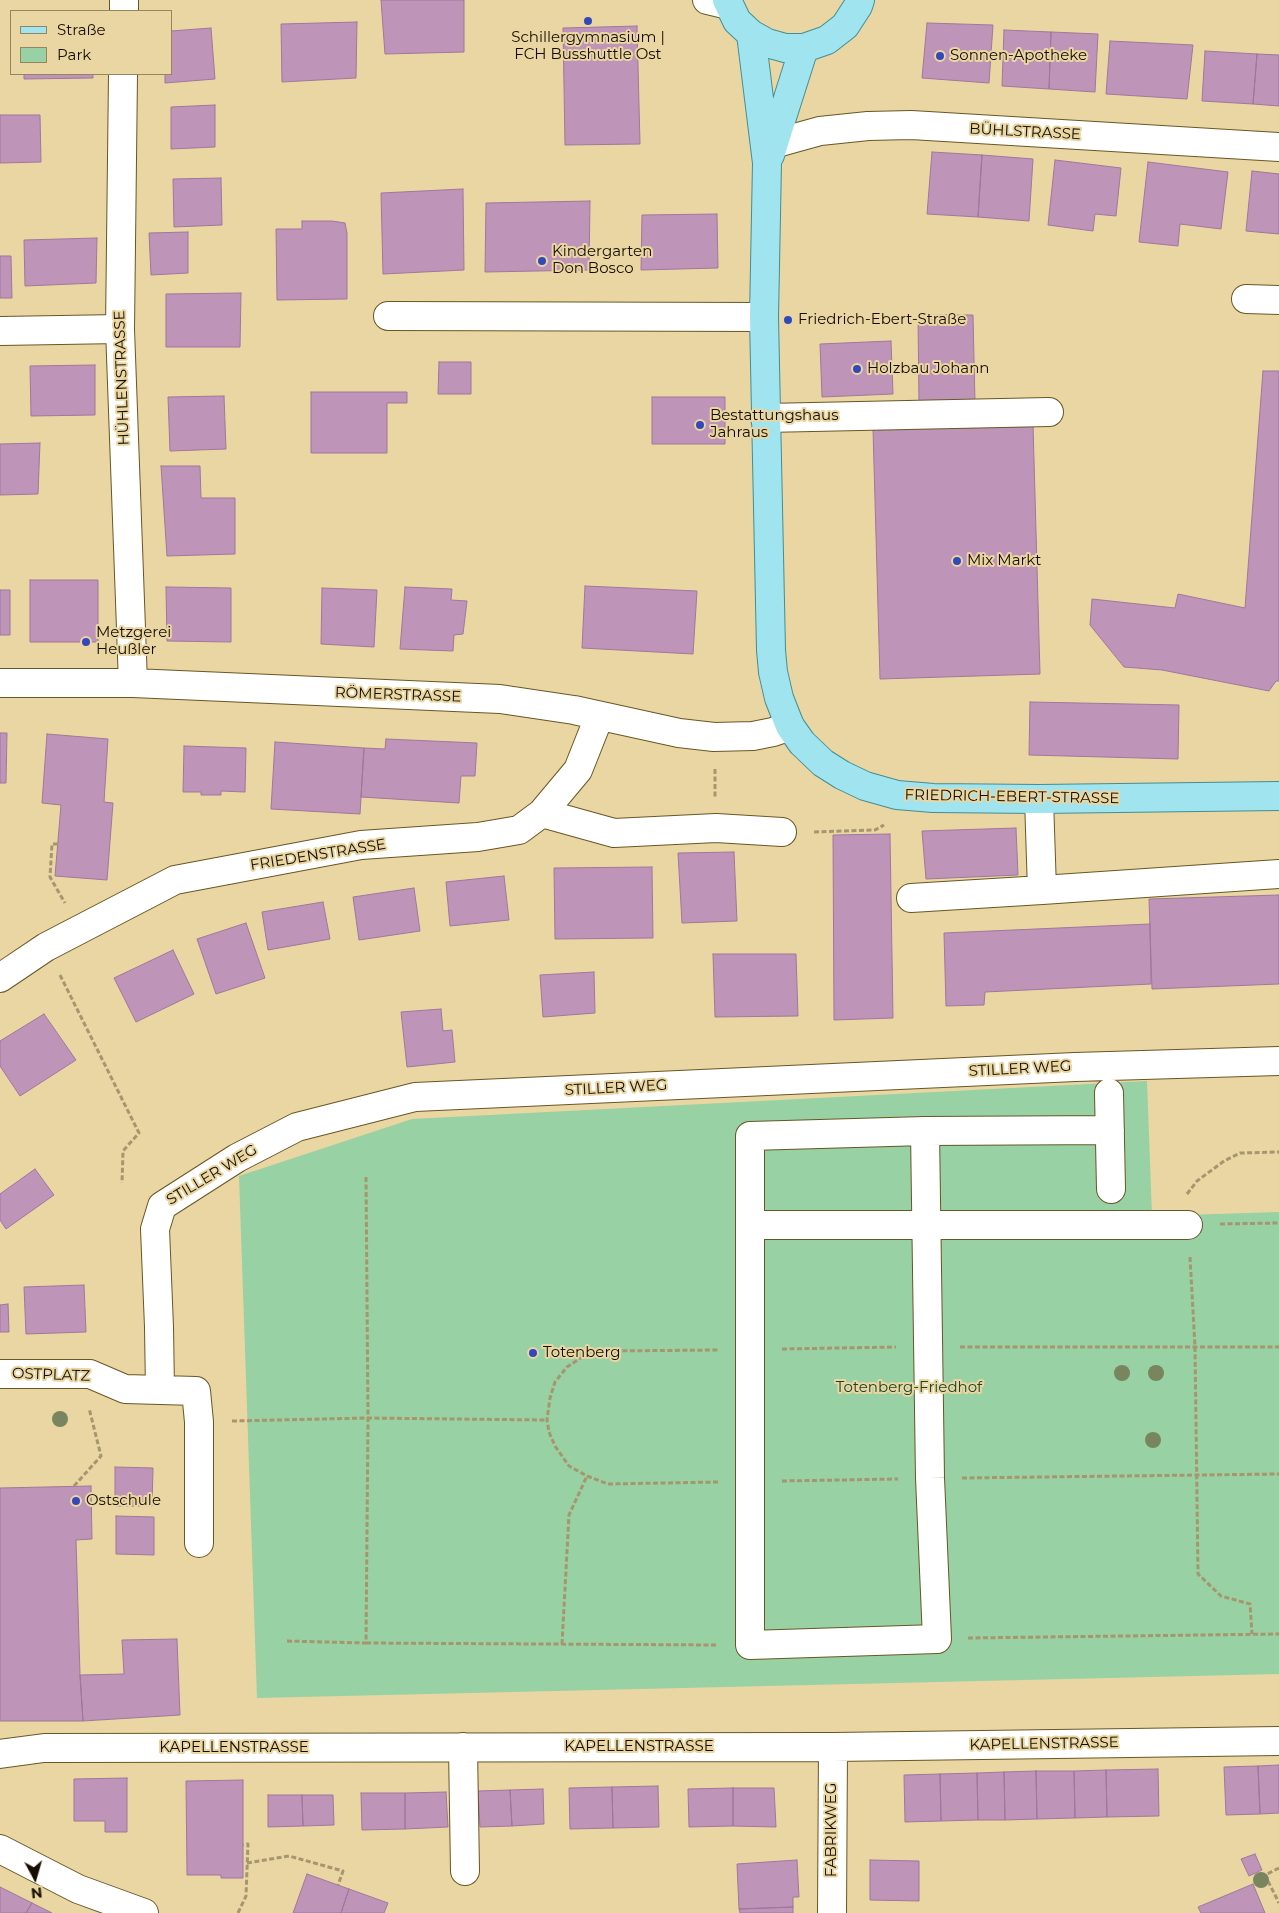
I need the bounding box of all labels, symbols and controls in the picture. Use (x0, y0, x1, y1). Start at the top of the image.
legend (10, 10, 172, 75)
marker: Schillergymnasium | FCH Busshuttle Ost (582, 15, 594, 27)
text: Straße (57, 20, 106, 39)
place label: Schillergymnasium | FCH Busshuttle Ost (511, 29, 665, 64)
text: Park (57, 45, 91, 64)
place label: Sonnen-Apotheke (950, 47, 1087, 65)
marker: Sonnen-Apotheke (934, 50, 946, 62)
street label: BÜHLSTRASSE (969, 120, 1081, 144)
place label: Kindergarten Don Bosco (552, 243, 652, 278)
marker: Kindergarten Don Bosco (536, 255, 548, 267)
street label: HÜHLENSTRASSE (111, 310, 133, 446)
place label: Friedrich-Ebert-Straße (798, 311, 966, 329)
marker: Friedrich-Ebert-Straße (782, 314, 794, 326)
place label: Holzbau Johann (867, 360, 989, 378)
marker: Holzbau Johann (851, 363, 863, 375)
place label: Bestattungshaus Jahraus (710, 407, 839, 442)
marker: Bestattungshaus Jahraus (694, 419, 706, 431)
place label: Mix Markt (967, 552, 1041, 570)
marker: Mix Markt (951, 555, 963, 567)
place label: Metzgerei Heußler (96, 624, 171, 659)
marker: Metzgerei Heußler (80, 636, 92, 648)
street label: RÖMERSTRASSE (335, 684, 461, 706)
street label: FRIEDRICH-EBERT-STRASSE (905, 786, 1119, 808)
street label: FRIEDENSTRASSE (249, 835, 387, 875)
street label: STILLER WEG (968, 1057, 1072, 1081)
street label: STILLER WEG (564, 1076, 668, 1100)
street label: STILLER WEG (163, 1141, 261, 1209)
place label: Totenberg (543, 1344, 621, 1362)
marker: Totenberg (527, 1347, 539, 1359)
street label: OSTPLATZ (12, 1365, 90, 1385)
park label: Totenberg-Friedhof (836, 1379, 982, 1397)
place label: Ostschule (86, 1492, 161, 1510)
marker: Ostschule (70, 1495, 82, 1507)
street label: KAPELLENSTRASSE (969, 1734, 1119, 1754)
street label: KAPELLENSTRASSE (564, 1738, 714, 1756)
street label: KAPELLENSTRASSE (159, 1739, 309, 1757)
street label: FABRIKWEG (823, 1783, 841, 1877)
north arrow (10, 1853, 60, 1903)
text: N (30, 1883, 43, 1902)

